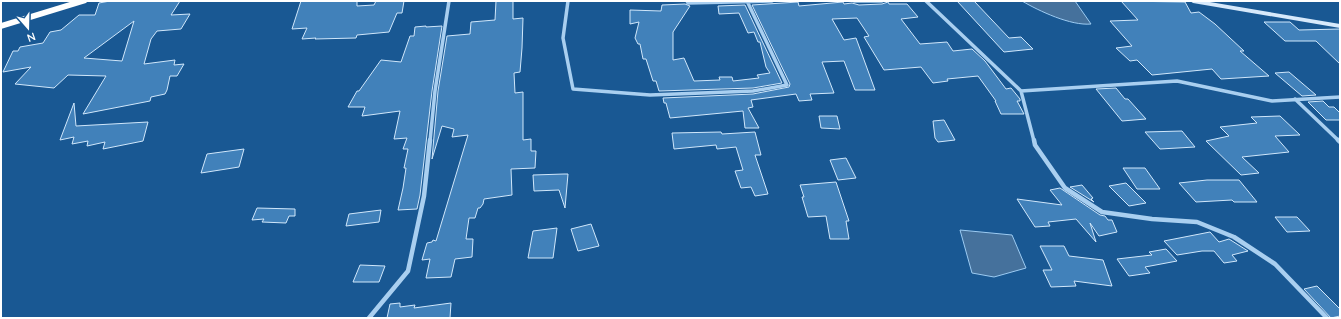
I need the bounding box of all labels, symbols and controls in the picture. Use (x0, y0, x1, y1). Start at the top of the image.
north arrow (8, 8, 48, 48)
text: N (25, 29, 38, 45)

